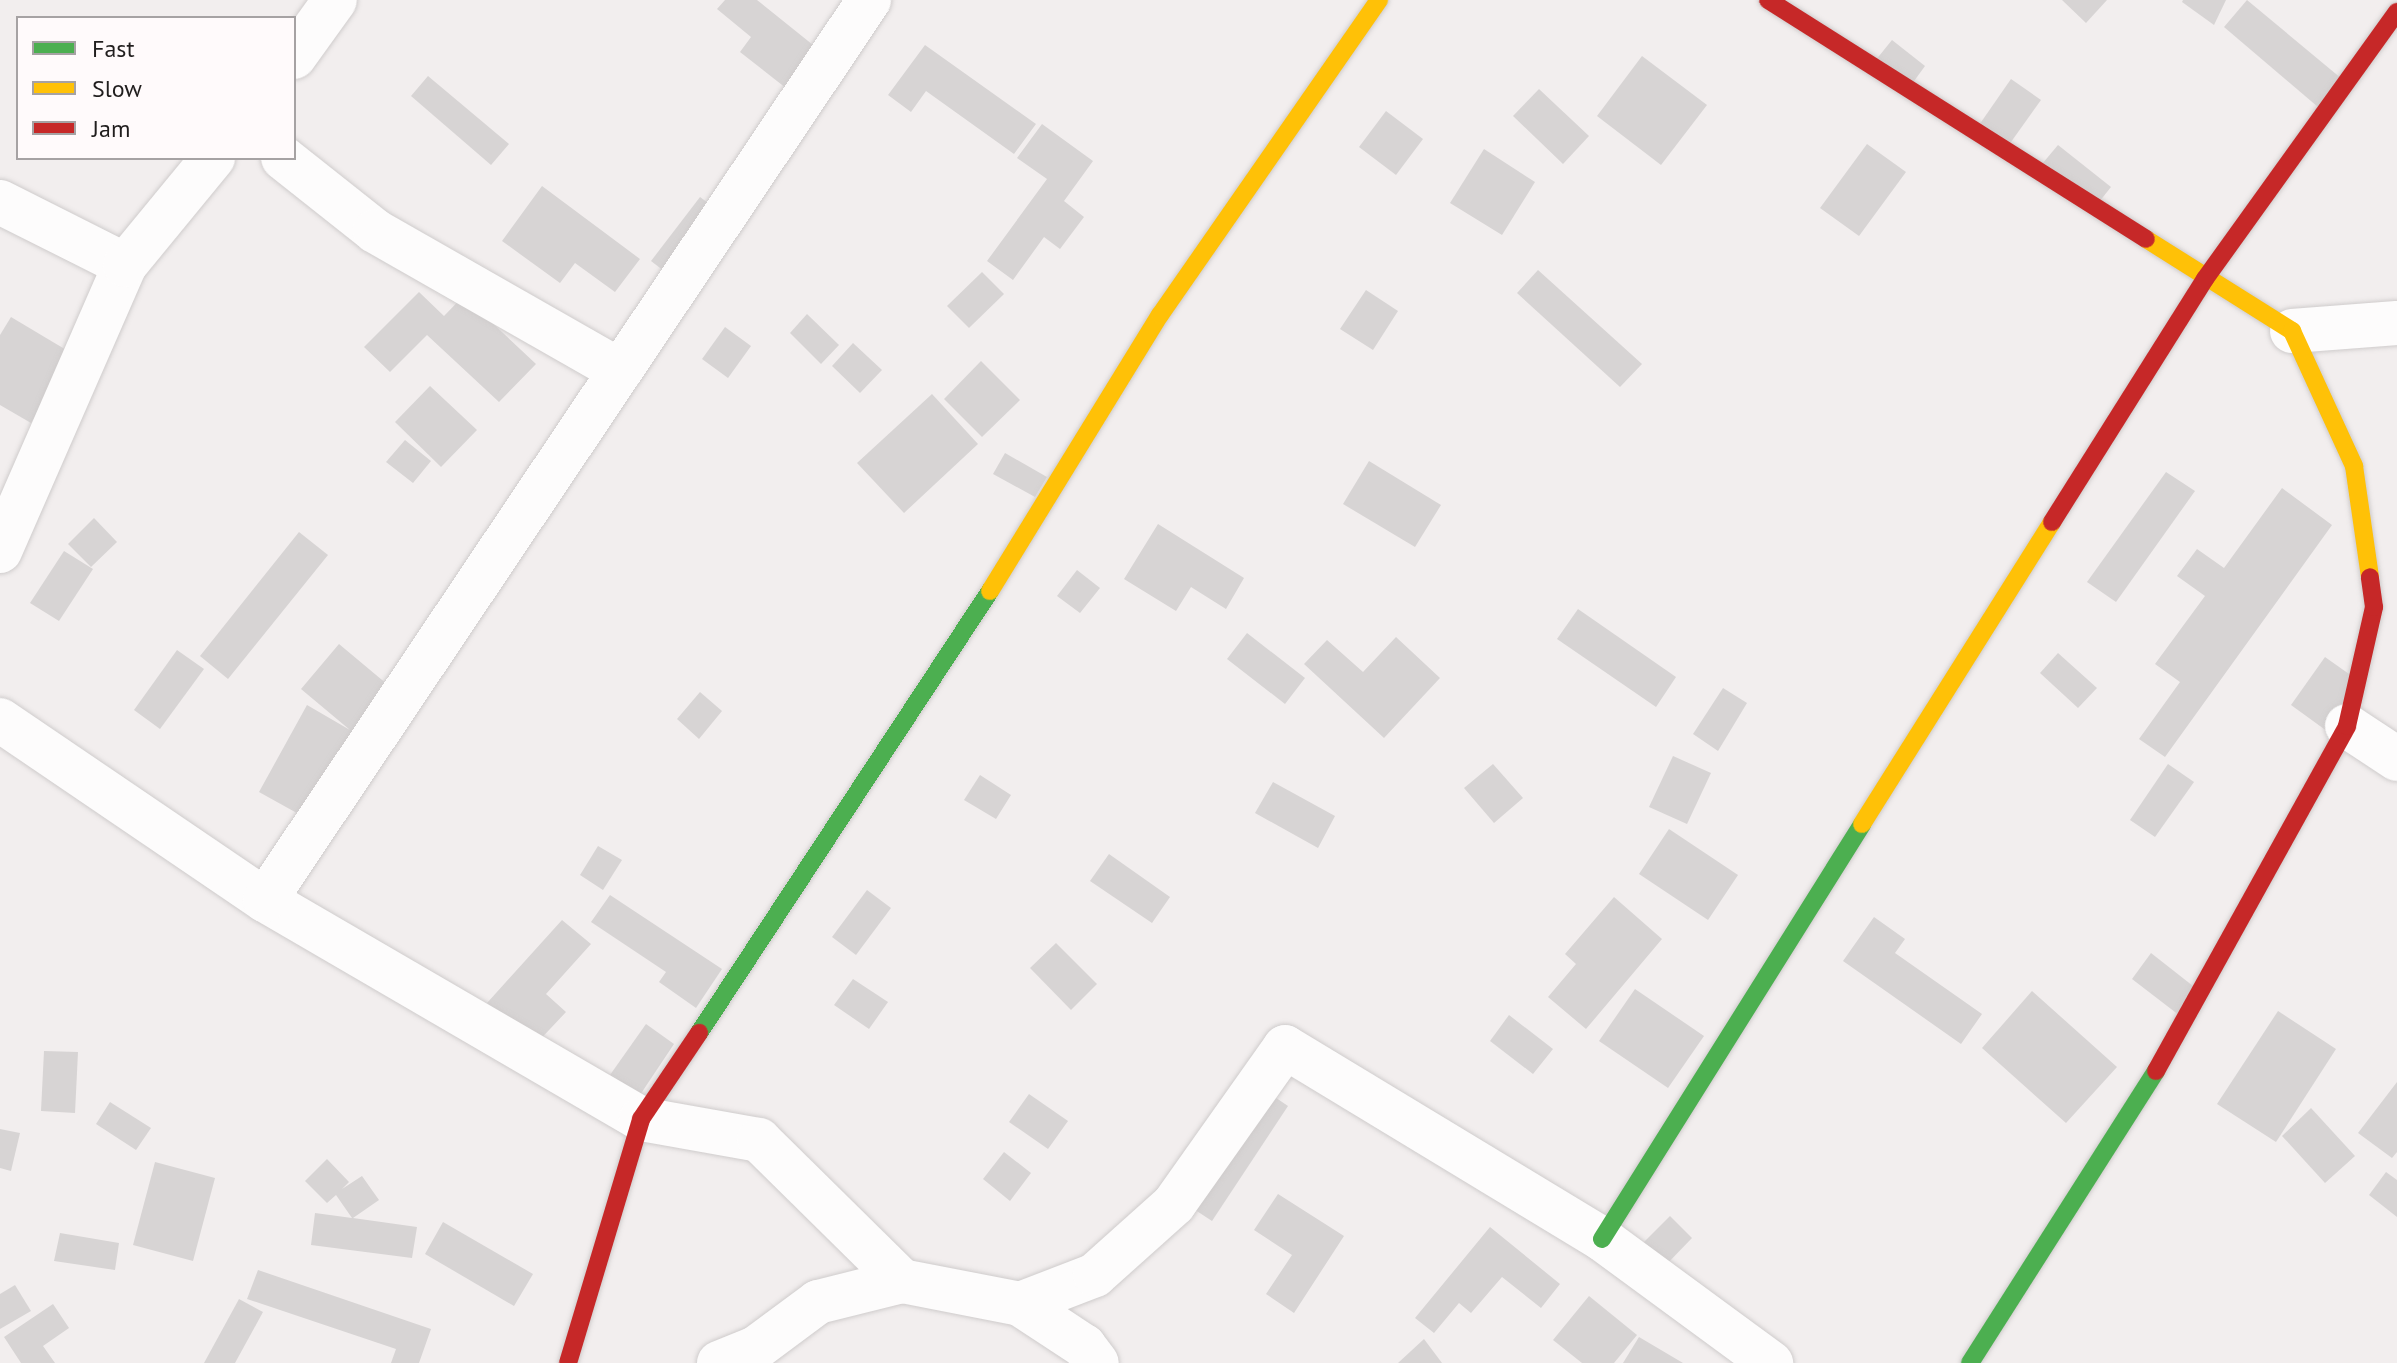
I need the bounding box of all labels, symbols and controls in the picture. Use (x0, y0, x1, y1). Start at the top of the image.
legend (16, 16, 296, 160)
text: Fast (92, 33, 135, 64)
text: Slow (92, 73, 142, 104)
text: Jam (92, 113, 130, 144)

